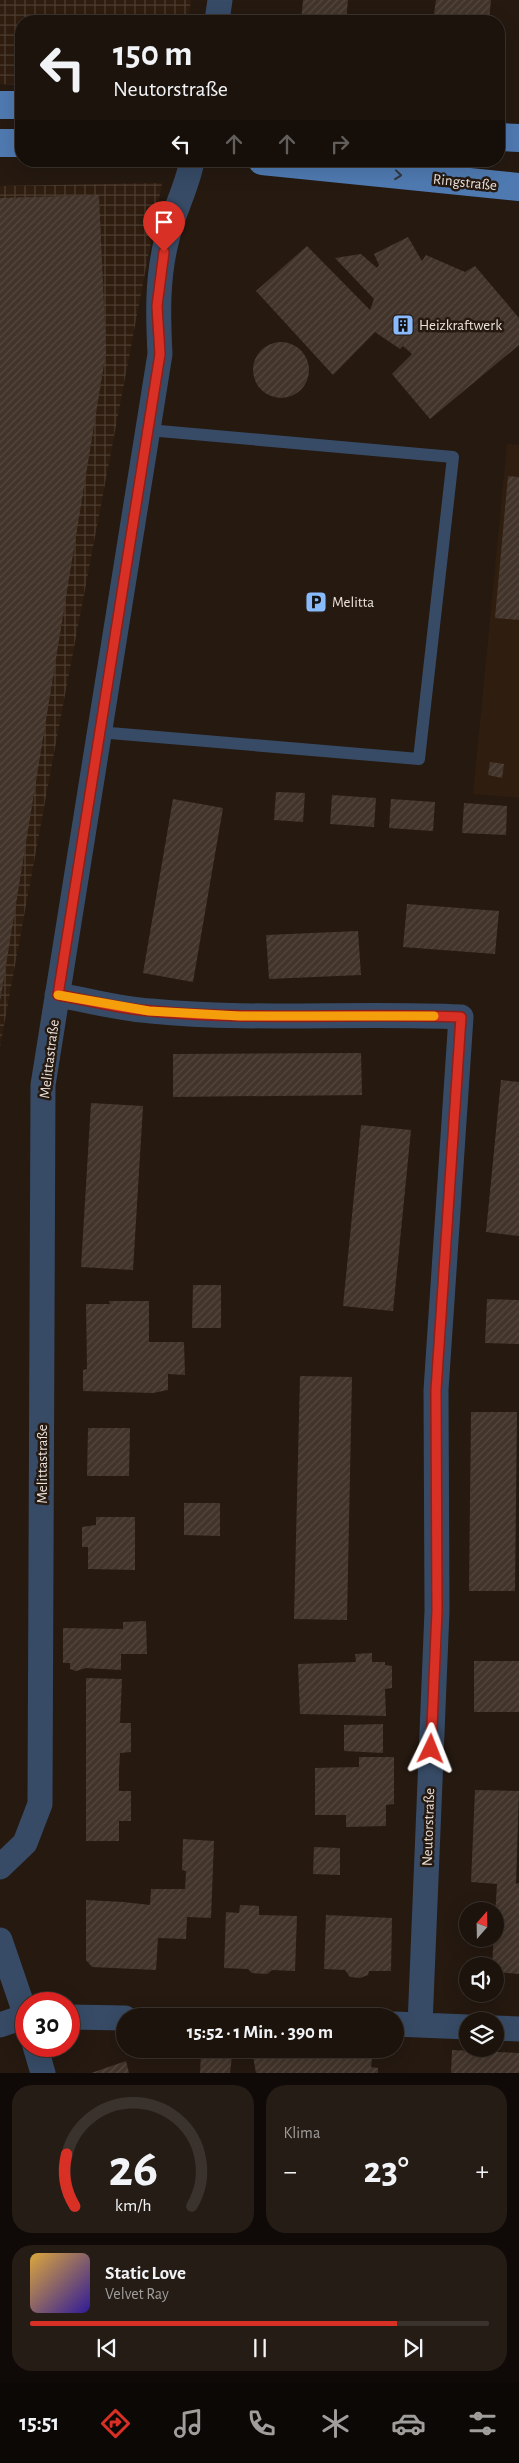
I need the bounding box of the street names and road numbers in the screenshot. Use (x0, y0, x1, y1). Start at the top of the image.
street label: Ringstraße (432, 172, 498, 193)
street label: Melittastraße (37, 1019, 62, 1099)
street label: Melittastraße (35, 1424, 50, 1504)
street label: Neutorstraße (420, 1788, 437, 1866)

